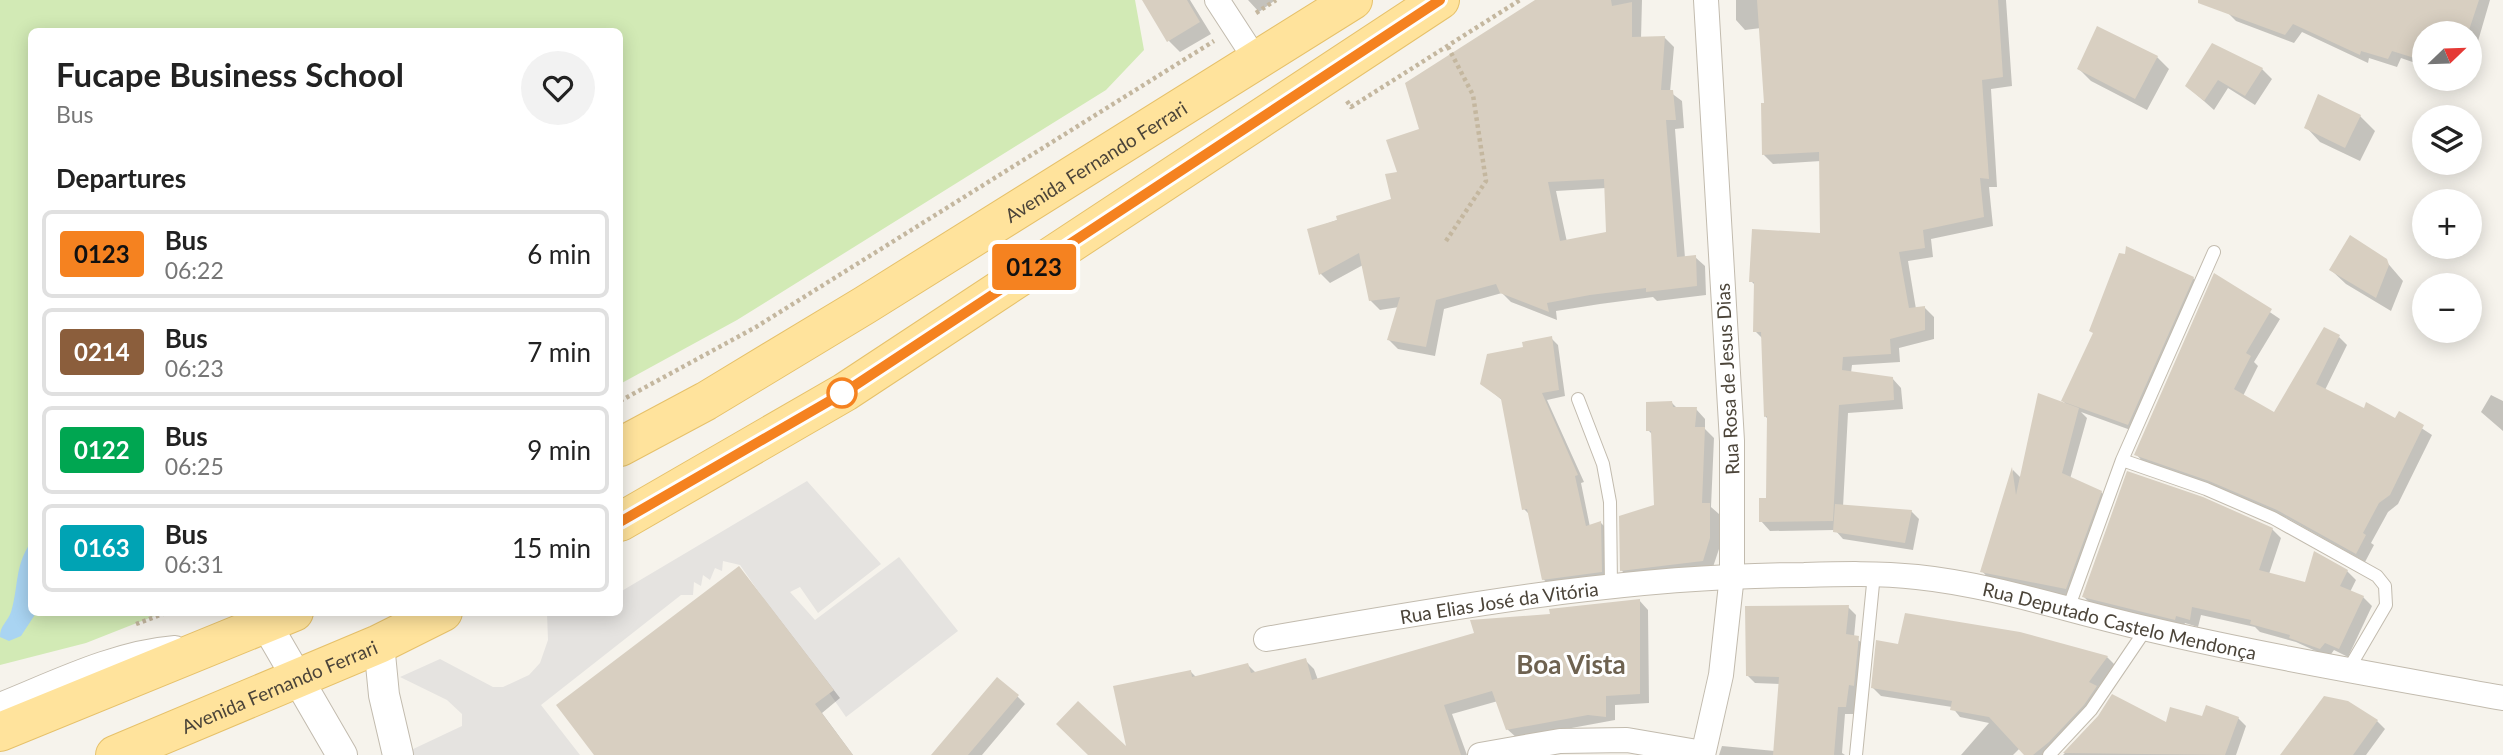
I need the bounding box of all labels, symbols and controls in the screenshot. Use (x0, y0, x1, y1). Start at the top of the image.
north arrow (2412, 21, 2482, 91)
map controls (2412, 21, 2482, 343)
button: heart (521, 51, 595, 125)
text: Fucape Business School (56, 54, 404, 94)
street label: Avenida Fernando Ferrari (1000, 95, 1191, 226)
text: Bus (56, 100, 93, 128)
button: layers (2412, 105, 2482, 175)
text: Departures (56, 162, 186, 194)
button: + (2412, 189, 2482, 259)
text: Bus (165, 224, 208, 256)
text: 6 min (527, 238, 591, 270)
text: 0123 (74, 239, 130, 268)
line badge: 0123 (985, 244, 1083, 290)
text: 0123 (1006, 252, 1062, 281)
text: 06:22 (165, 256, 224, 284)
button: − (2412, 273, 2482, 343)
street label: Rua Rosa de Jesus Dias (1710, 282, 1744, 476)
text: Bus (165, 322, 208, 354)
text: 7 min (527, 336, 591, 368)
text: 0214 (74, 337, 130, 366)
text: 06:23 (165, 354, 224, 382)
unlabelled marker (827, 378, 857, 408)
text: Bus (165, 420, 208, 452)
text: 9 min (527, 434, 591, 466)
text: 0122 (74, 435, 130, 464)
text: 06:25 (165, 452, 224, 480)
text: Bus (165, 518, 208, 550)
text: 15 min (512, 532, 591, 564)
text: 0163 (74, 533, 130, 562)
text: 06:31 (165, 550, 224, 578)
street label: Rua Elias José da Vitória (1398, 576, 1599, 628)
street label: Rua Deputado Castelo Mendonça (1981, 577, 2259, 664)
street label: Avenida Fernando Ferrari (178, 635, 380, 737)
district label: Boa Vista (1516, 648, 1626, 680)

